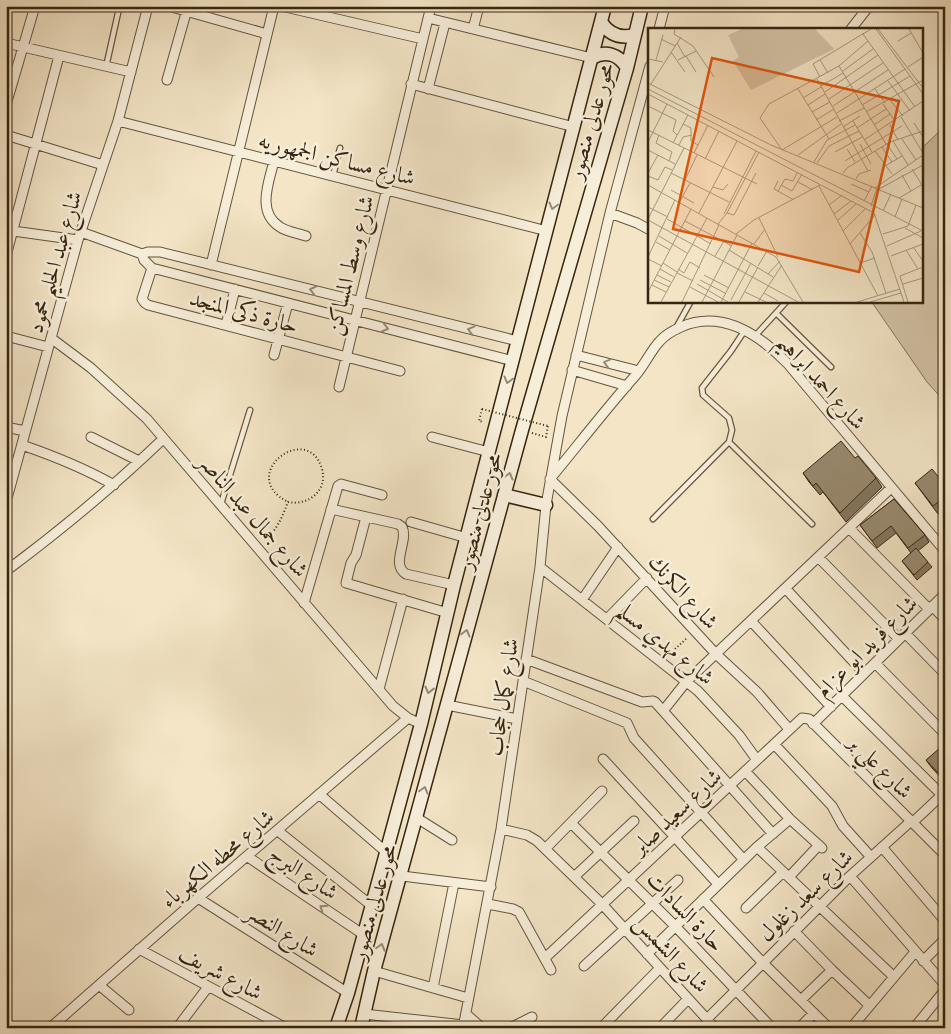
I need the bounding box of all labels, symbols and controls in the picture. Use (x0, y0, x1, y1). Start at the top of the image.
inset map (648, 28, 924, 302)
street label: محور عدلى منصور (560, 59, 621, 184)
street label: شارع مساكن الجمهوريه (255, 125, 418, 196)
street label: شارع عبد الحليم محمود (20, 188, 95, 338)
street label: شارع وسط المساكن (318, 192, 385, 339)
one-way arrow (548, 202, 559, 210)
street label: حارة ذكى المنجد (186, 283, 301, 340)
one-way arrow (309, 286, 317, 296)
one-way arrow (381, 322, 390, 333)
one-way arrow (467, 325, 475, 335)
street label: شارع احمد ابراهيم (765, 327, 873, 440)
one-way arrow (603, 358, 612, 369)
one-way arrow (503, 376, 514, 385)
street label: شارع جمال عبد الناصر (188, 446, 315, 586)
street label: محور عدلى منصور (450, 449, 509, 574)
one-way arrow (504, 473, 514, 481)
street label: شارع الكرنك (639, 547, 725, 638)
street label: شارع فريد ابو عزام (809, 589, 927, 707)
street label: شارع مهدي مسلم (606, 595, 720, 698)
one-way arrow (461, 629, 471, 637)
street label: شارع كمال حجاب (480, 636, 529, 758)
one-way arrow (424, 686, 435, 695)
street label: شارع علي بر (836, 726, 919, 810)
street label: شارع سعيد صابر (623, 762, 731, 865)
one-way arrow (419, 786, 429, 794)
street label: شارع محطه الكهرباء (154, 802, 283, 917)
street label: شارع البرج (261, 839, 344, 910)
street label: محور عدلى منصور (343, 840, 404, 965)
street label: شارع سعد زغلول (752, 843, 862, 951)
street label: حارة السادات (640, 865, 731, 958)
street label: شارع النصر (237, 896, 324, 967)
one-way arrow (320, 905, 329, 914)
street label: شارع الشمس (625, 908, 716, 1002)
street label: شارع شريف (172, 938, 268, 1010)
one-way arrow (376, 943, 386, 951)

